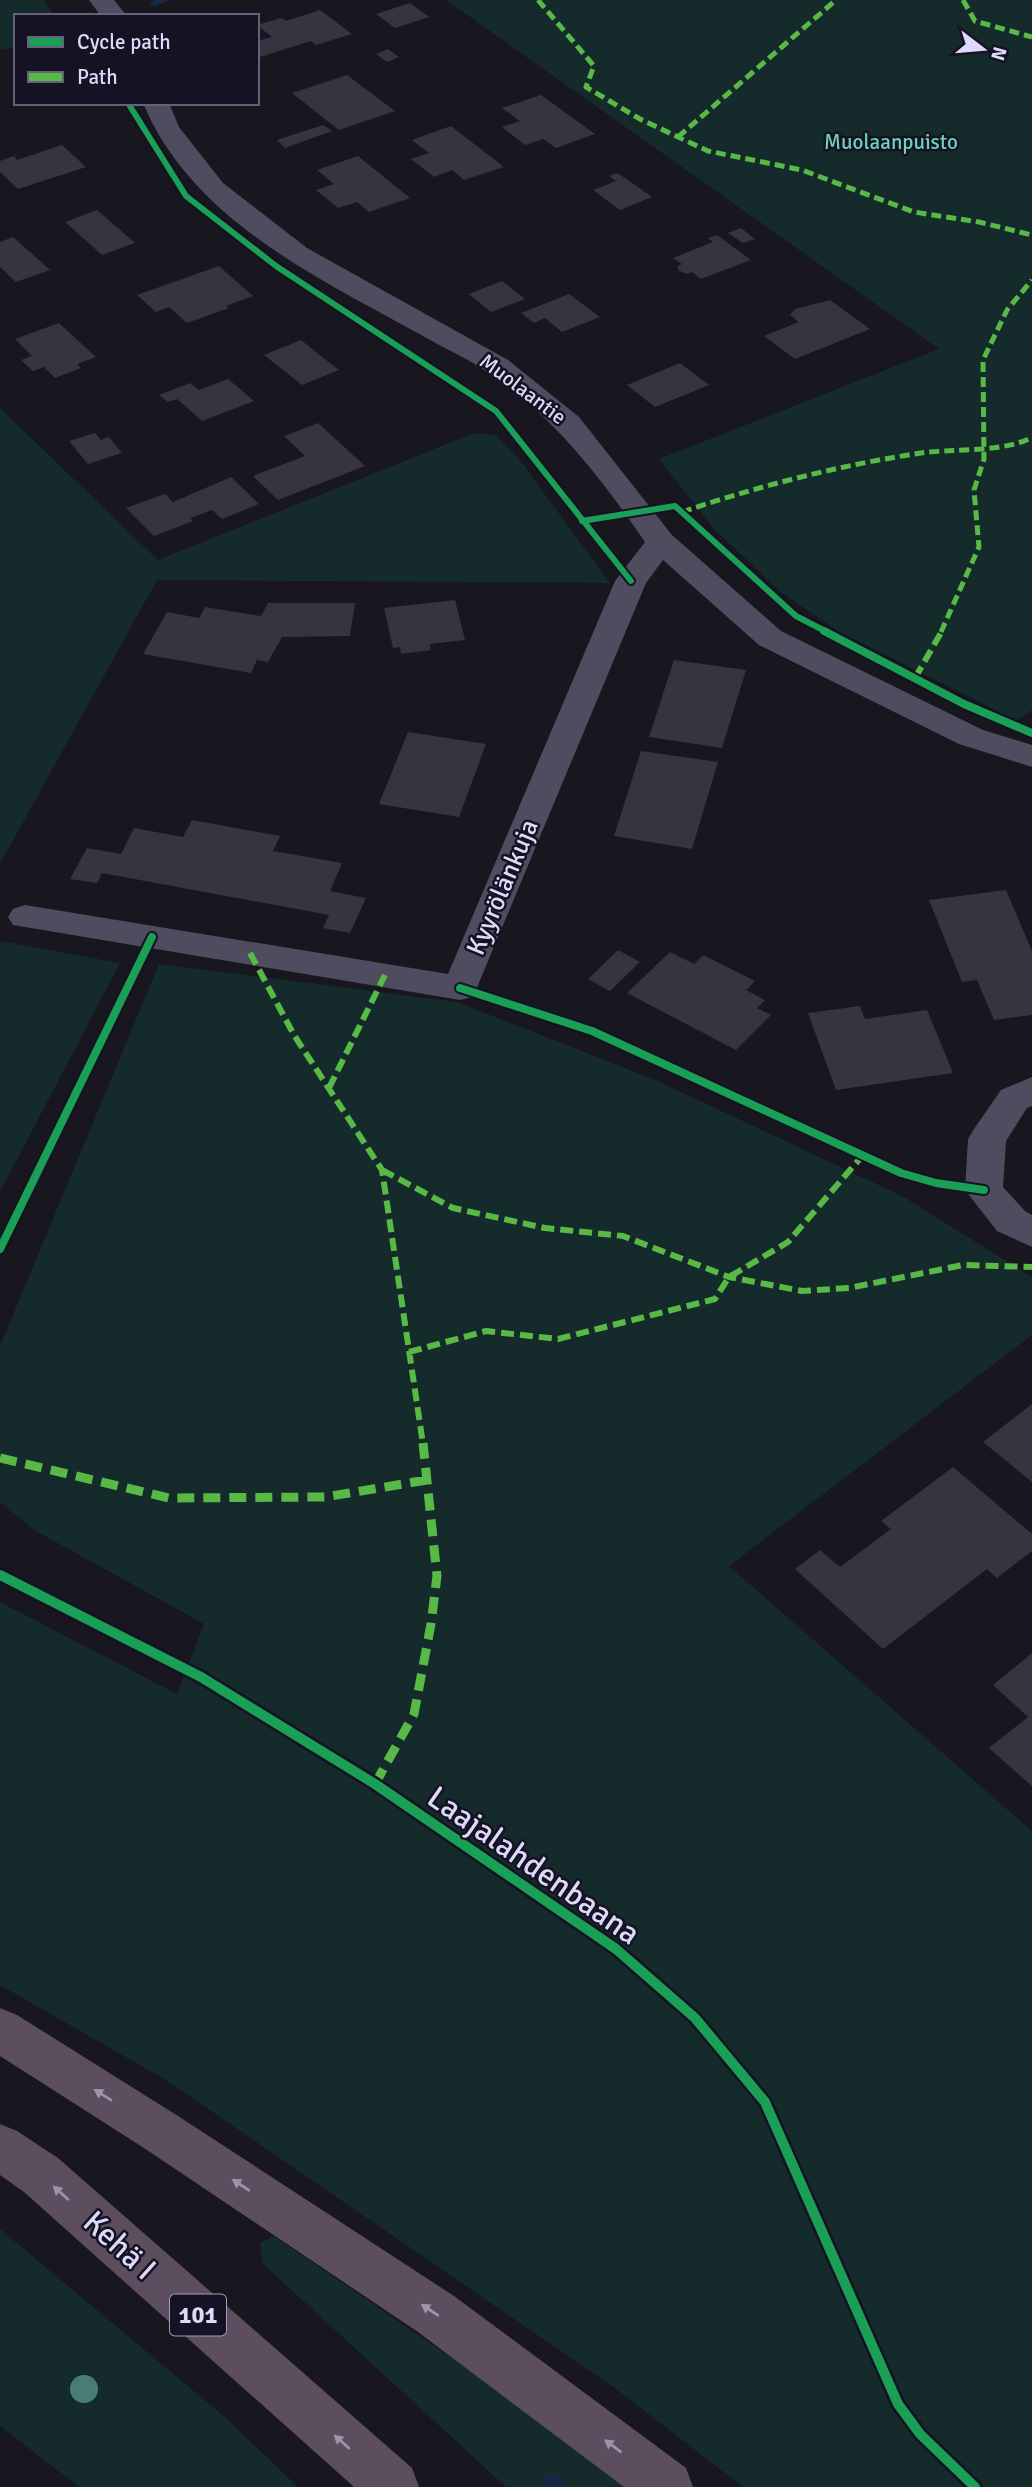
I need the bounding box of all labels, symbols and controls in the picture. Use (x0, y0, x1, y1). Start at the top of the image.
legend (14, 14, 259, 105)
north arrow (948, 14, 1018, 84)
text: Cycle path (77, 29, 171, 55)
text: N (985, 44, 1012, 63)
text: Path (77, 64, 118, 90)
park label: Muolaanpuisto (824, 129, 958, 155)
street label: Muolaantie (474, 348, 572, 430)
street label: Kyyrölänkuja (460, 815, 546, 960)
street label: Laajalahdenbaana (420, 1778, 648, 1953)
one-way arrow (94, 2089, 113, 2102)
one-way arrow (231, 2178, 250, 2191)
one-way arrow (53, 2186, 70, 2201)
street label: Kehä I (75, 2203, 164, 2288)
road number: 101 (170, 2294, 226, 2336)
one-way arrow (421, 2303, 439, 2317)
one-way arrow (333, 2434, 351, 2450)
one-way arrow (604, 2439, 622, 2453)

